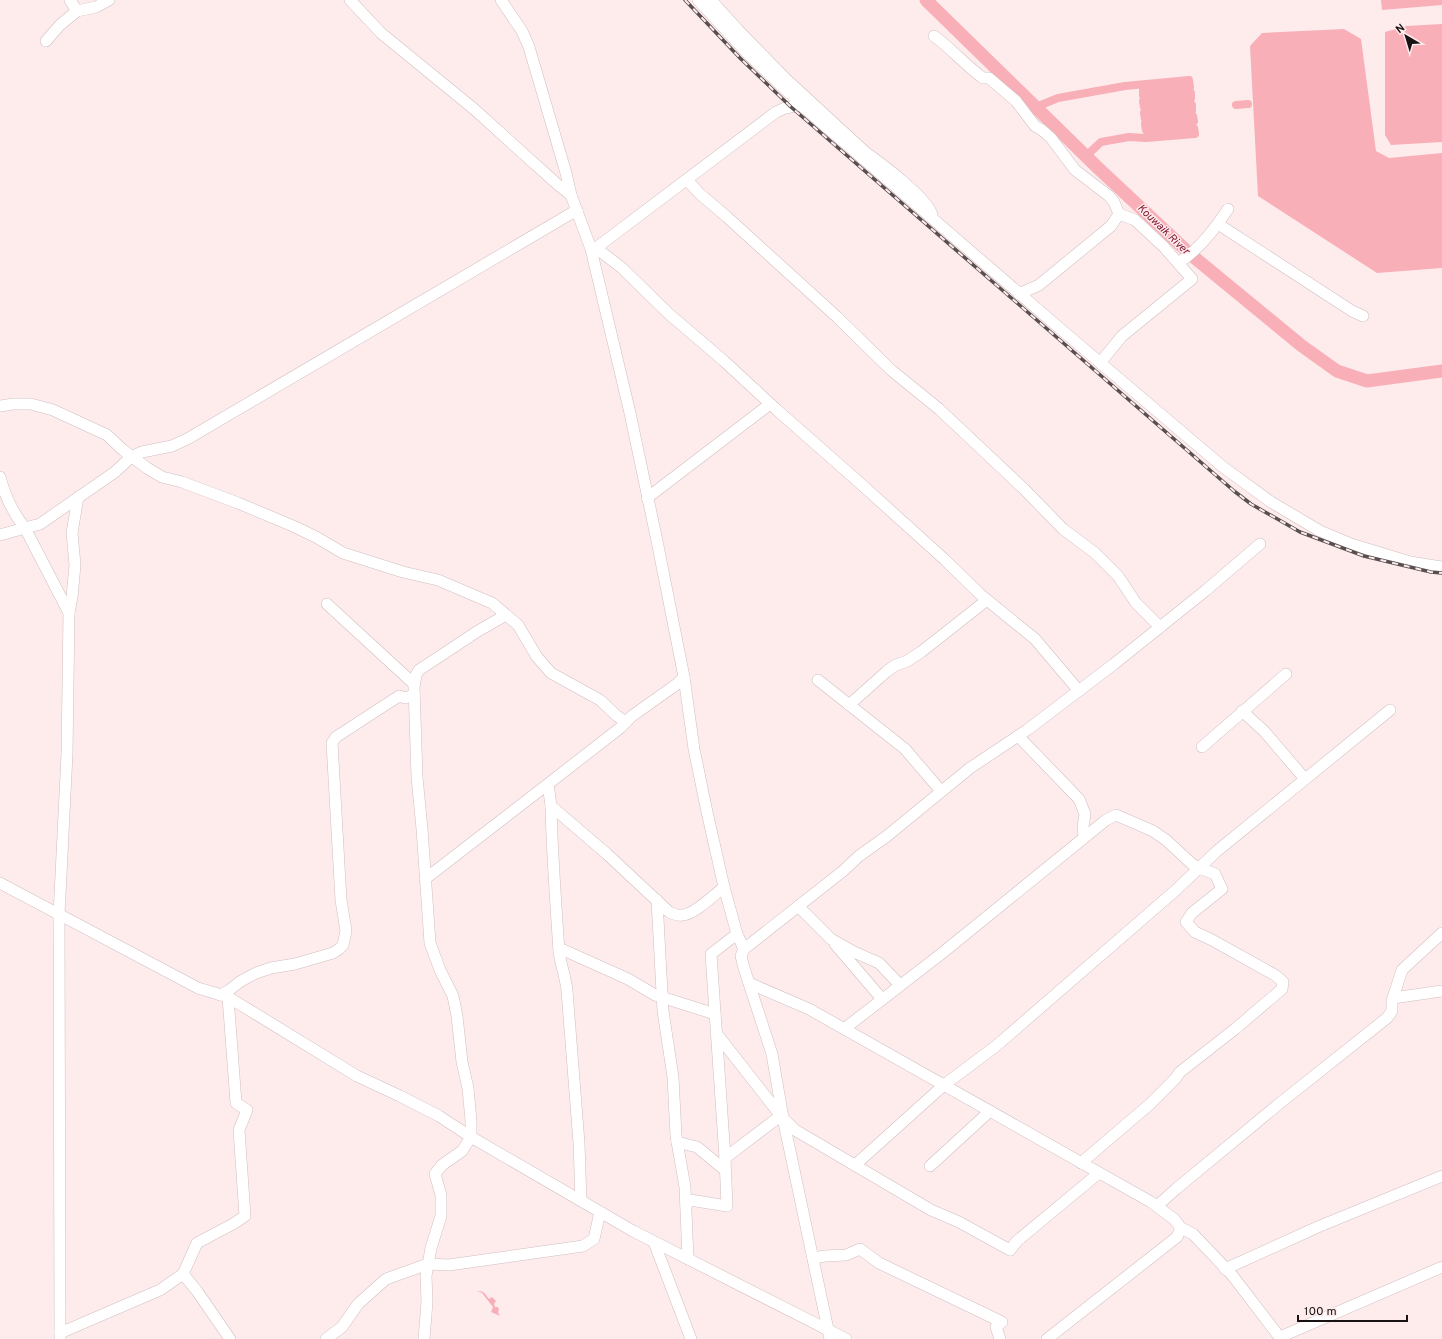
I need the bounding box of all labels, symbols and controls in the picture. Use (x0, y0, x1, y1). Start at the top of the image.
north arrow (1386, 16, 1426, 56)
text: N (1393, 21, 1408, 37)
water label: Kouwaik River (1134, 201, 1193, 259)
scale bar (1298, 1297, 1407, 1323)
text: 100 m (1304, 1304, 1337, 1320)

